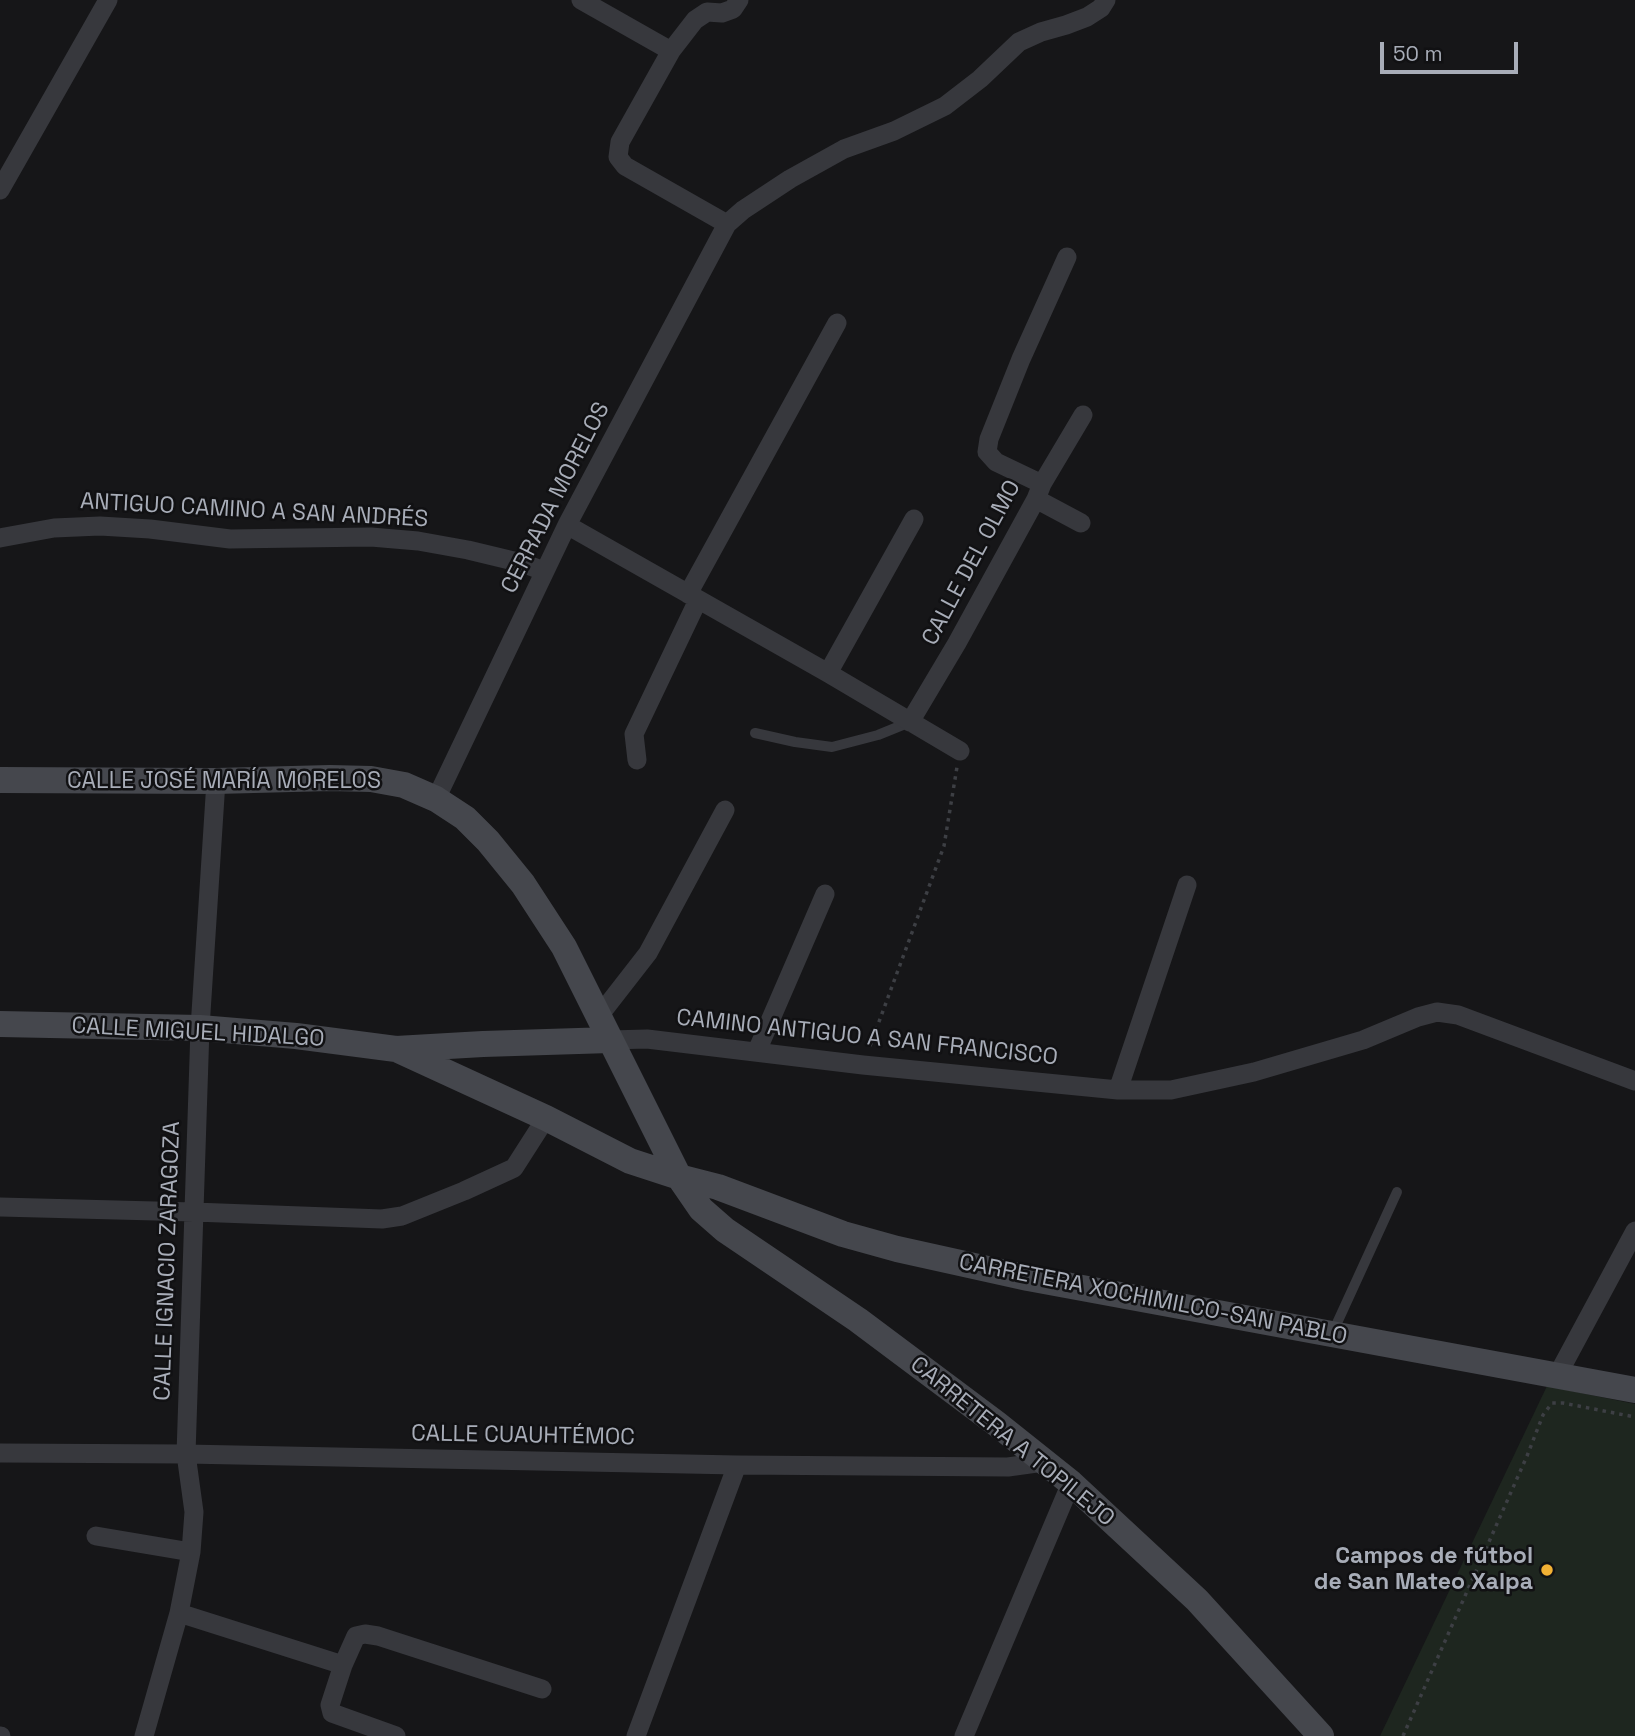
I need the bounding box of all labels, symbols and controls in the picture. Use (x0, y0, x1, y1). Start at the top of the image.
scale bar (1383, 28, 1521, 72)
text: 50 m (1393, 40, 1443, 67)
street label: CERRADA MORELOS (496, 398, 616, 598)
street label: CALLE DEL OLMO (917, 476, 1027, 650)
street label: ANTIGUO CAMINO A SAN ANDRÉS (79, 488, 429, 534)
street label: CALLE JOSÉ MARÍA MORELOS (67, 768, 381, 796)
street label: CAMINO ANTIGUO A SAN FRANCISCO (675, 1004, 1059, 1072)
street label: CALLE MIGUEL HIDALGO (71, 1013, 325, 1053)
street label: CALLE IGNACIO ZARAGOZA (149, 1121, 187, 1401)
street label: CARRETERA XOCHIMILCO-SAN PABLO (956, 1249, 1350, 1351)
street label: CARRETERA A TOPILEJO (904, 1351, 1120, 1533)
street label: CALLE CUAUHTÉMOC (411, 1420, 635, 1452)
place label: Campos de fútbol de San Mateo Xalpa (1314, 1543, 1533, 1597)
marker: Campos de fútbol de San Mateo Xalpa (1539, 1562, 1555, 1578)

